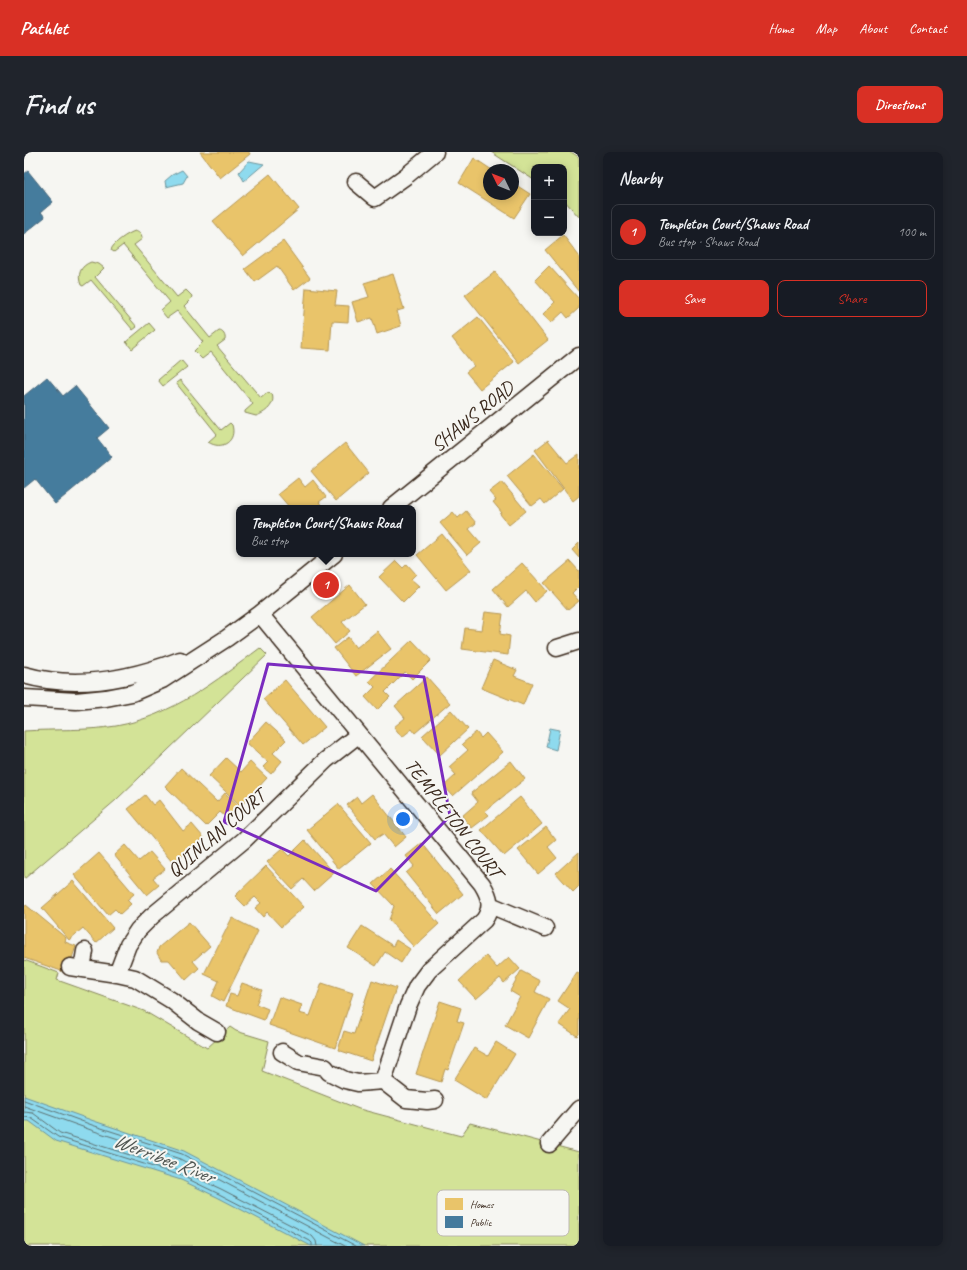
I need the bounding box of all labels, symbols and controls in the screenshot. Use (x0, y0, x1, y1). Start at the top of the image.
text: Pathlet (20, 16, 68, 40)
text: Home (768, 20, 794, 37)
text: Map (816, 20, 837, 37)
text: About (859, 20, 887, 37)
text: Contact (909, 20, 947, 37)
button: Directions (857, 86, 943, 123)
text: Find us (24, 87, 94, 122)
north arrow (483, 164, 519, 200)
map controls (531, 164, 567, 236)
button: + (531, 164, 567, 200)
text: Nearby (619, 168, 662, 189)
button: − (531, 200, 567, 236)
text: Templeton Court/Shaws Road (658, 215, 808, 234)
text: 1 (630, 224, 636, 240)
text: 100 m (898, 224, 926, 240)
text: Bus stop · Shaws Road (658, 234, 758, 250)
button: Save (619, 280, 769, 317)
button: Share (777, 280, 927, 317)
street label: SHAWS ROAD (426, 374, 521, 457)
popup (236, 505, 416, 557)
text: Templeton Court/Shaws Road (251, 514, 401, 533)
text: Bus stop (251, 533, 288, 549)
pin: 1 (313, 570, 339, 600)
street label: TEMPLETON COURT (399, 754, 511, 887)
street label: QUINLAN COURT (162, 781, 273, 883)
your location (393, 809, 413, 829)
water label: Werribee River (110, 1127, 221, 1190)
legend (437, 1190, 569, 1236)
text: Homes (470, 1197, 495, 1211)
text: Public (470, 1215, 492, 1229)

